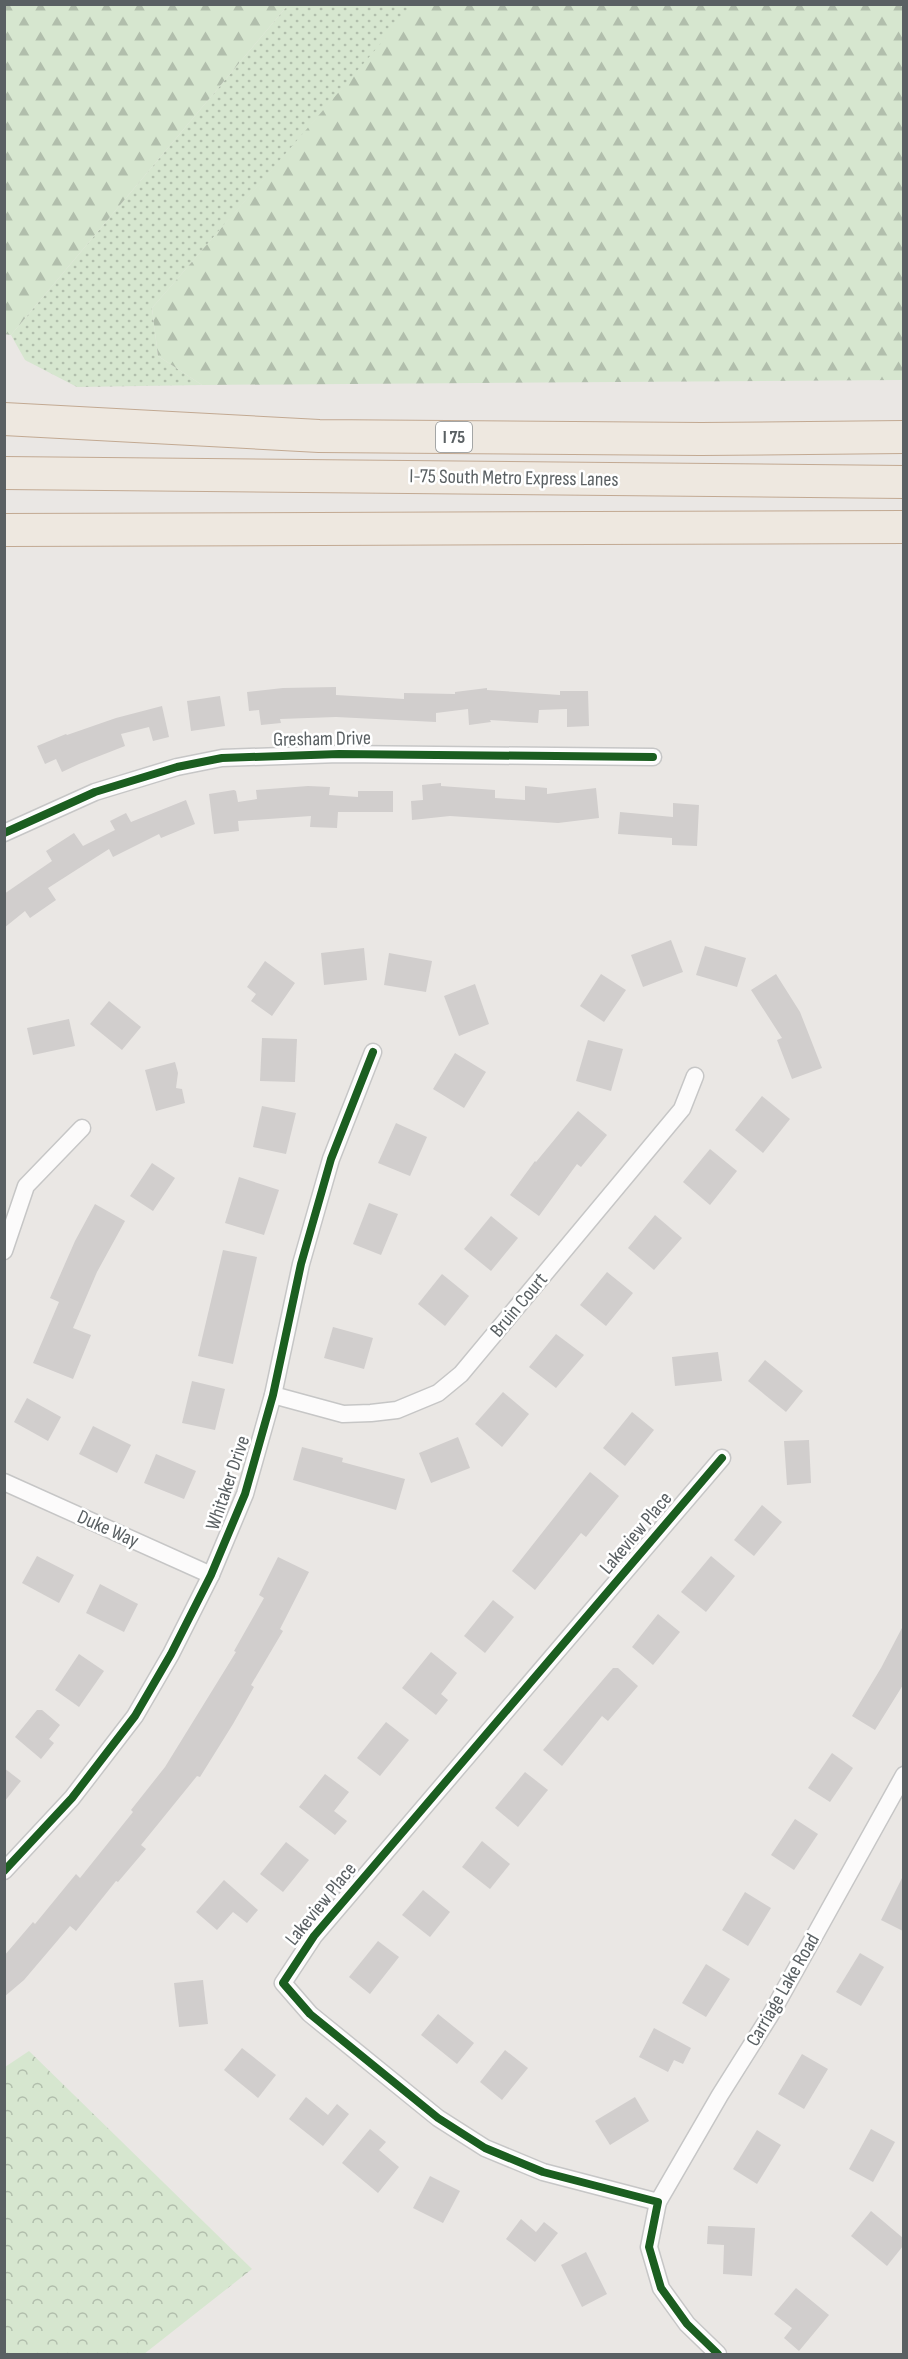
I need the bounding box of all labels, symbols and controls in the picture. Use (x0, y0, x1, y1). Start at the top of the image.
road number: I 75 (436, 422, 472, 452)
street label: I-75 South Metro Express Lanes (409, 464, 619, 492)
street label: Gresham Drive (273, 726, 371, 752)
street label: Bruin Court (485, 1268, 553, 1342)
street label: Whitaker Drive (201, 1433, 255, 1533)
street label: Lakeview Place (595, 1487, 677, 1579)
street label: Duke Way (74, 1505, 143, 1553)
street label: Lakeview Place (280, 1858, 362, 1950)
street label: Carriage Lake Road (741, 1929, 825, 2051)

